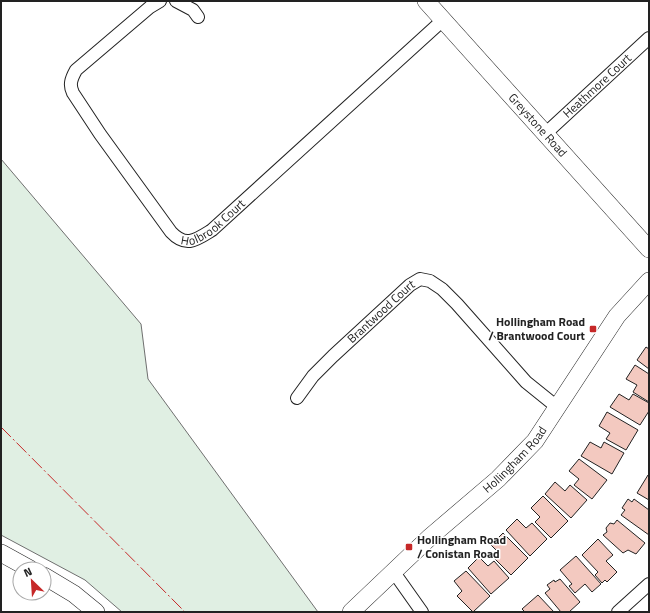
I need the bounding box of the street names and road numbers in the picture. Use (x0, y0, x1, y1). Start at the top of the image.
street label: Heathmore Court (558, 48, 636, 122)
street label: Greystone Road (504, 89, 572, 161)
street label: Holbrook Court (179, 194, 250, 250)
street label: Brantwood Court (343, 274, 419, 348)
street label: Hollingham Road (478, 422, 551, 497)

